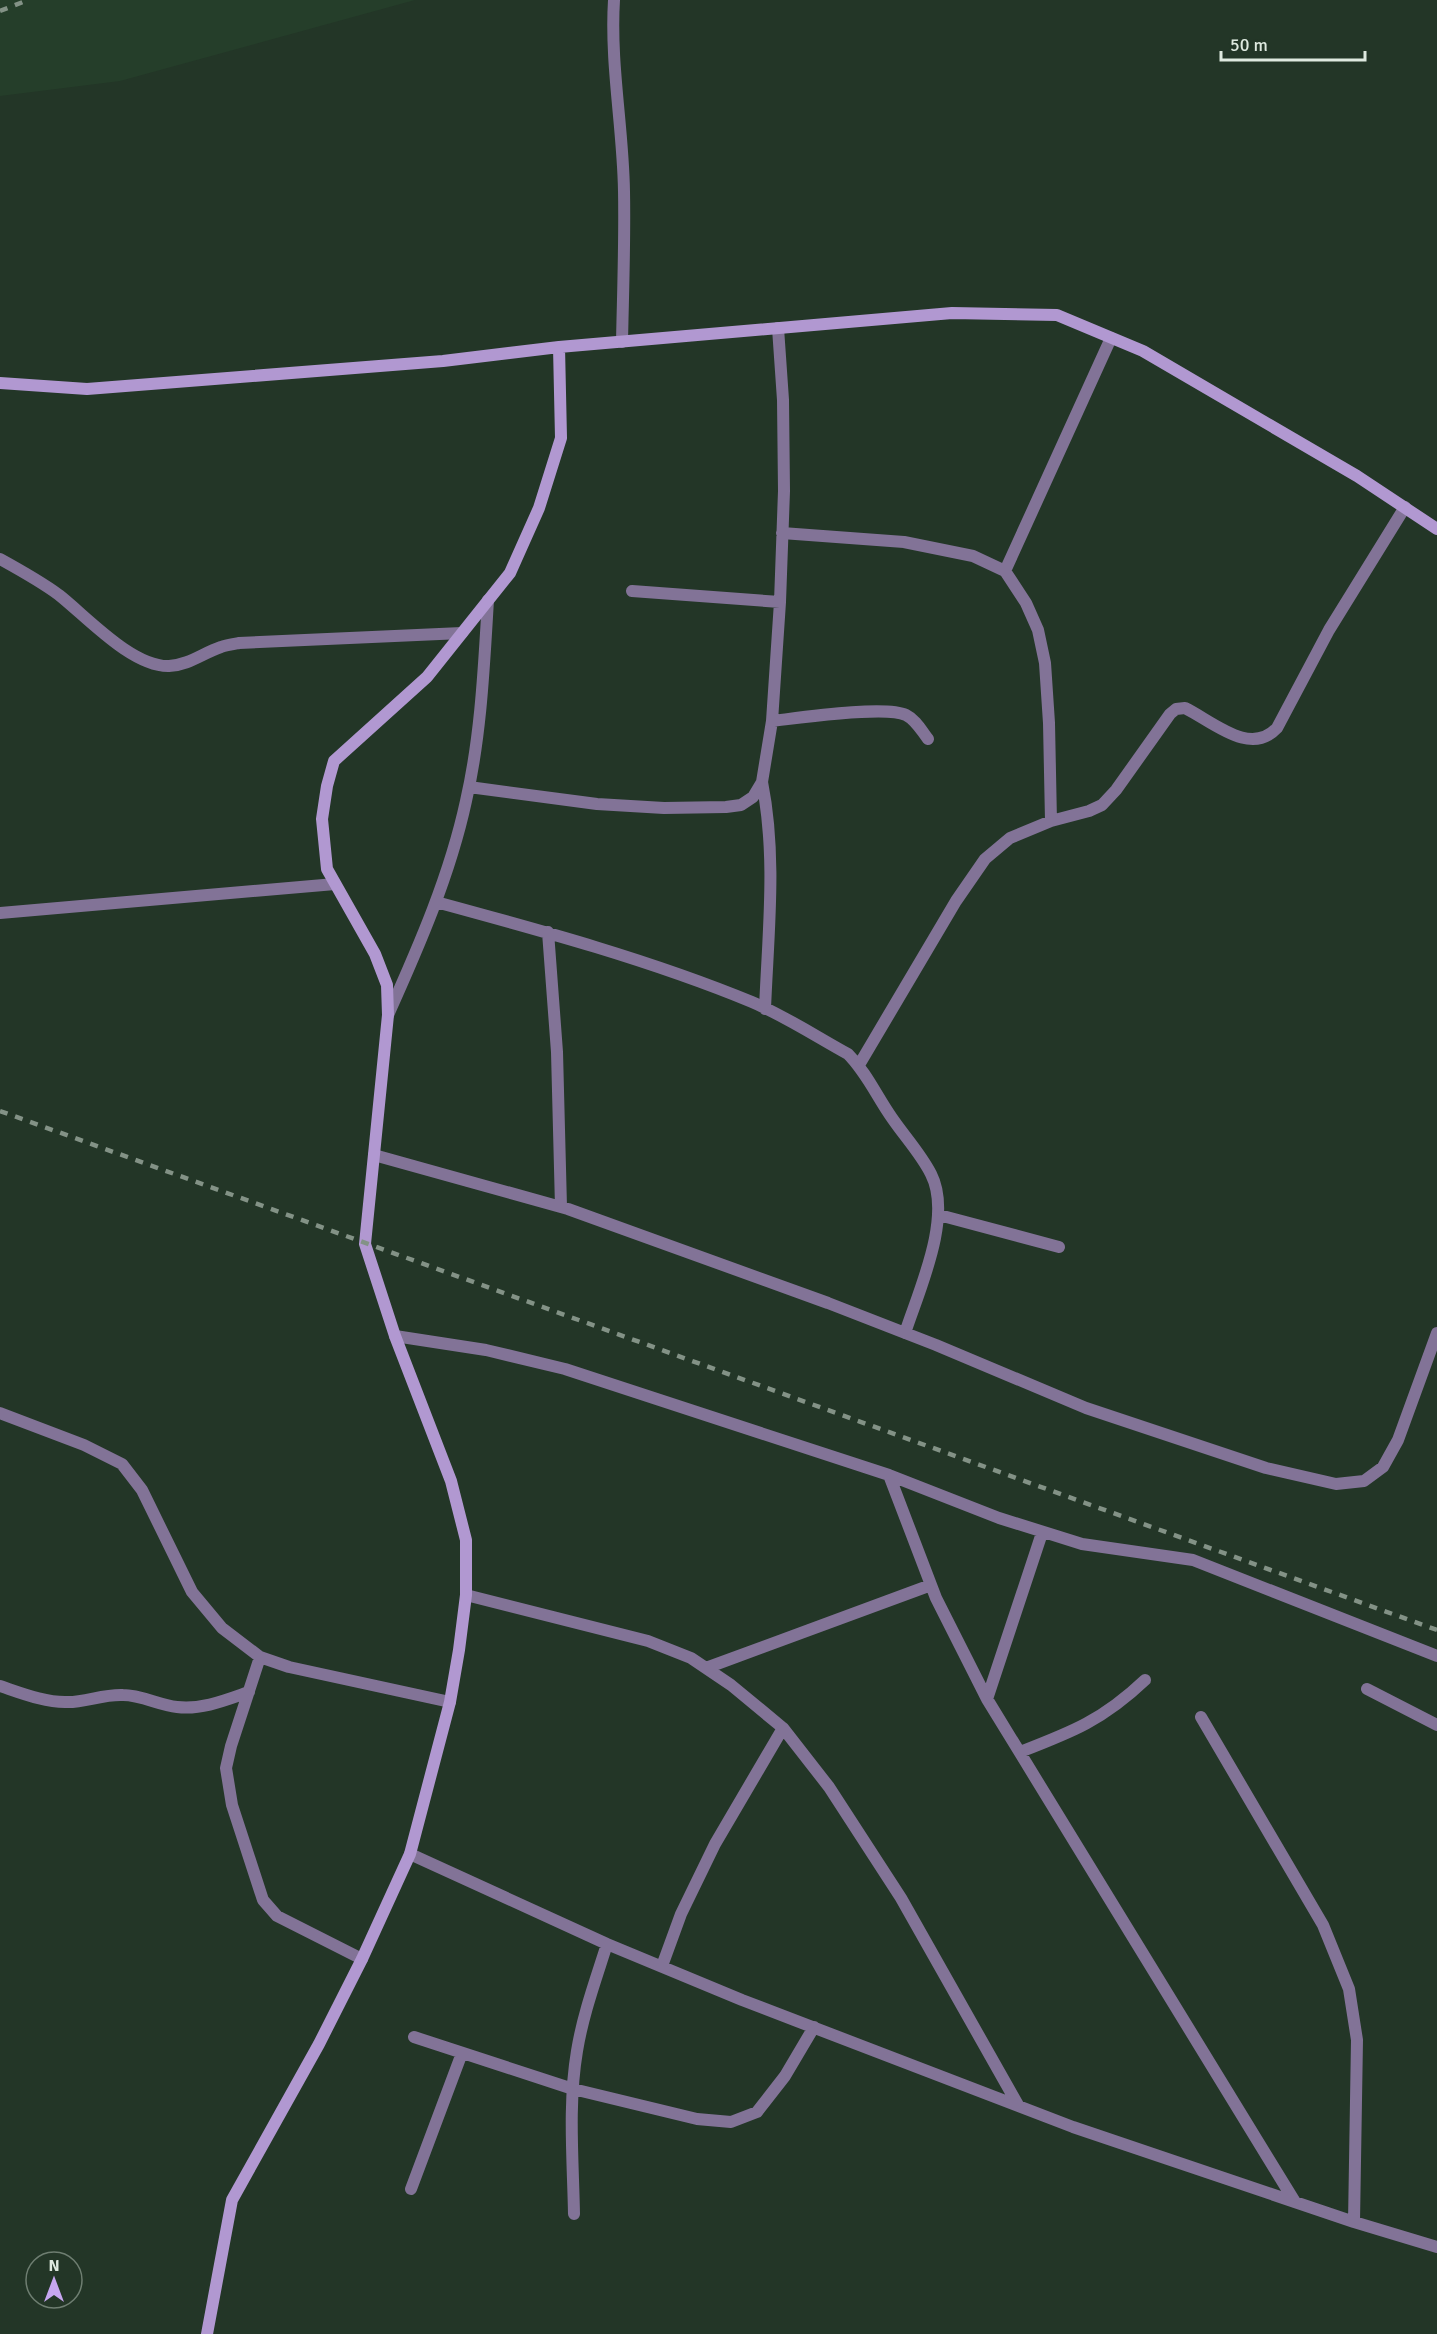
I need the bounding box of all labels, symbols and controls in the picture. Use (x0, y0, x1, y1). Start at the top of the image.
scale bar (1221, 24, 1365, 62)
text: 50 m (1230, 34, 1268, 56)
north arrow (24, 2250, 84, 2310)
text: N (48, 2256, 60, 2276)

